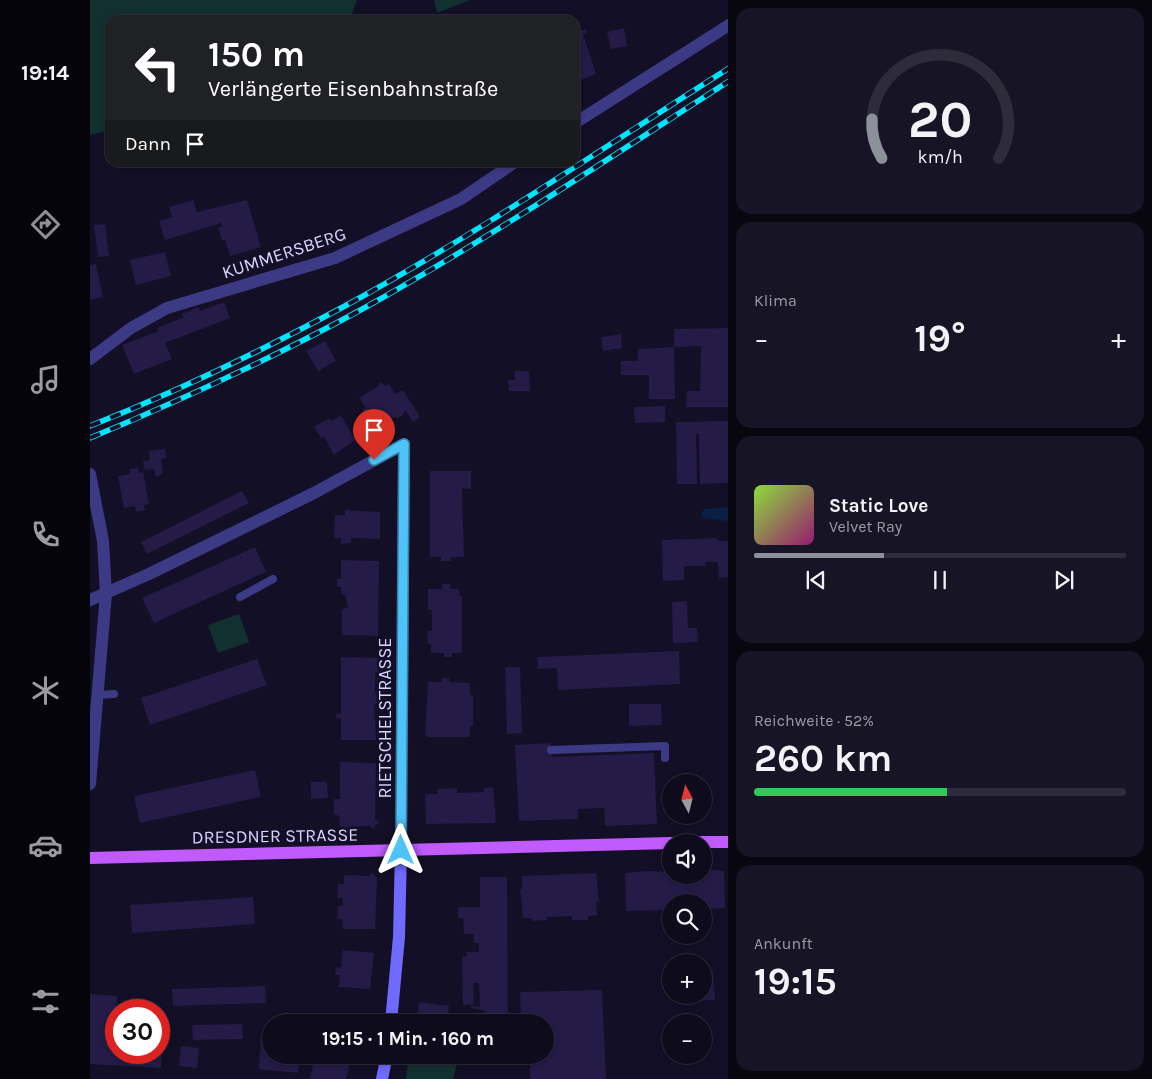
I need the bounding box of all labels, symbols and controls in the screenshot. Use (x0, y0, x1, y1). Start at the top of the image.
text: 150 m (208, 34, 305, 75)
icon: left (125, 35, 190, 100)
text: 19:14 (21, 60, 69, 86)
text: Verlängerte Eisenbahnstraße (208, 76, 498, 102)
text: 20 (908, 89, 972, 150)
icon: arrive (181, 130, 209, 158)
text: Dann (125, 133, 171, 155)
text: km/h (917, 147, 963, 168)
icon: directions (28, 207, 63, 242)
street label: KUMMERSBERG (219, 223, 349, 283)
text: Klima (754, 291, 797, 310)
text: 19° (914, 316, 966, 361)
text: − (754, 322, 769, 355)
text: + (1111, 322, 1126, 355)
icon: music (28, 362, 63, 397)
pin (353, 409, 395, 460)
icon: arrive (360, 416, 388, 444)
text: Static Love (829, 495, 928, 517)
icon: phone (28, 517, 63, 552)
text: Velvet Ray (829, 517, 902, 536)
icon: previous (802, 566, 830, 594)
icon: pause (926, 566, 954, 594)
icon: next (1050, 566, 1078, 594)
street label: RIETSCHELSTRASSE (374, 638, 396, 798)
icon: climate (28, 673, 63, 708)
text: Reichweite · 52% (754, 711, 874, 730)
text: 260 km (754, 736, 892, 781)
north arrow (662, 774, 712, 824)
map controls (662, 774, 712, 1064)
position arrow (374, 823, 426, 875)
street label: DRESDNER STRASSE (191, 824, 359, 848)
icon: car (28, 828, 63, 863)
button: sound (662, 834, 712, 884)
button: search (662, 894, 712, 944)
text: Ankunft (754, 934, 813, 953)
button: + (662, 954, 712, 1004)
text: 19:15 (754, 959, 837, 1004)
icon: filters (28, 984, 63, 1019)
speed limit sign: 30 (105, 999, 170, 1064)
button: − (662, 1014, 712, 1064)
text: 19:15 · 1 Min. · 160 m (322, 1028, 494, 1050)

